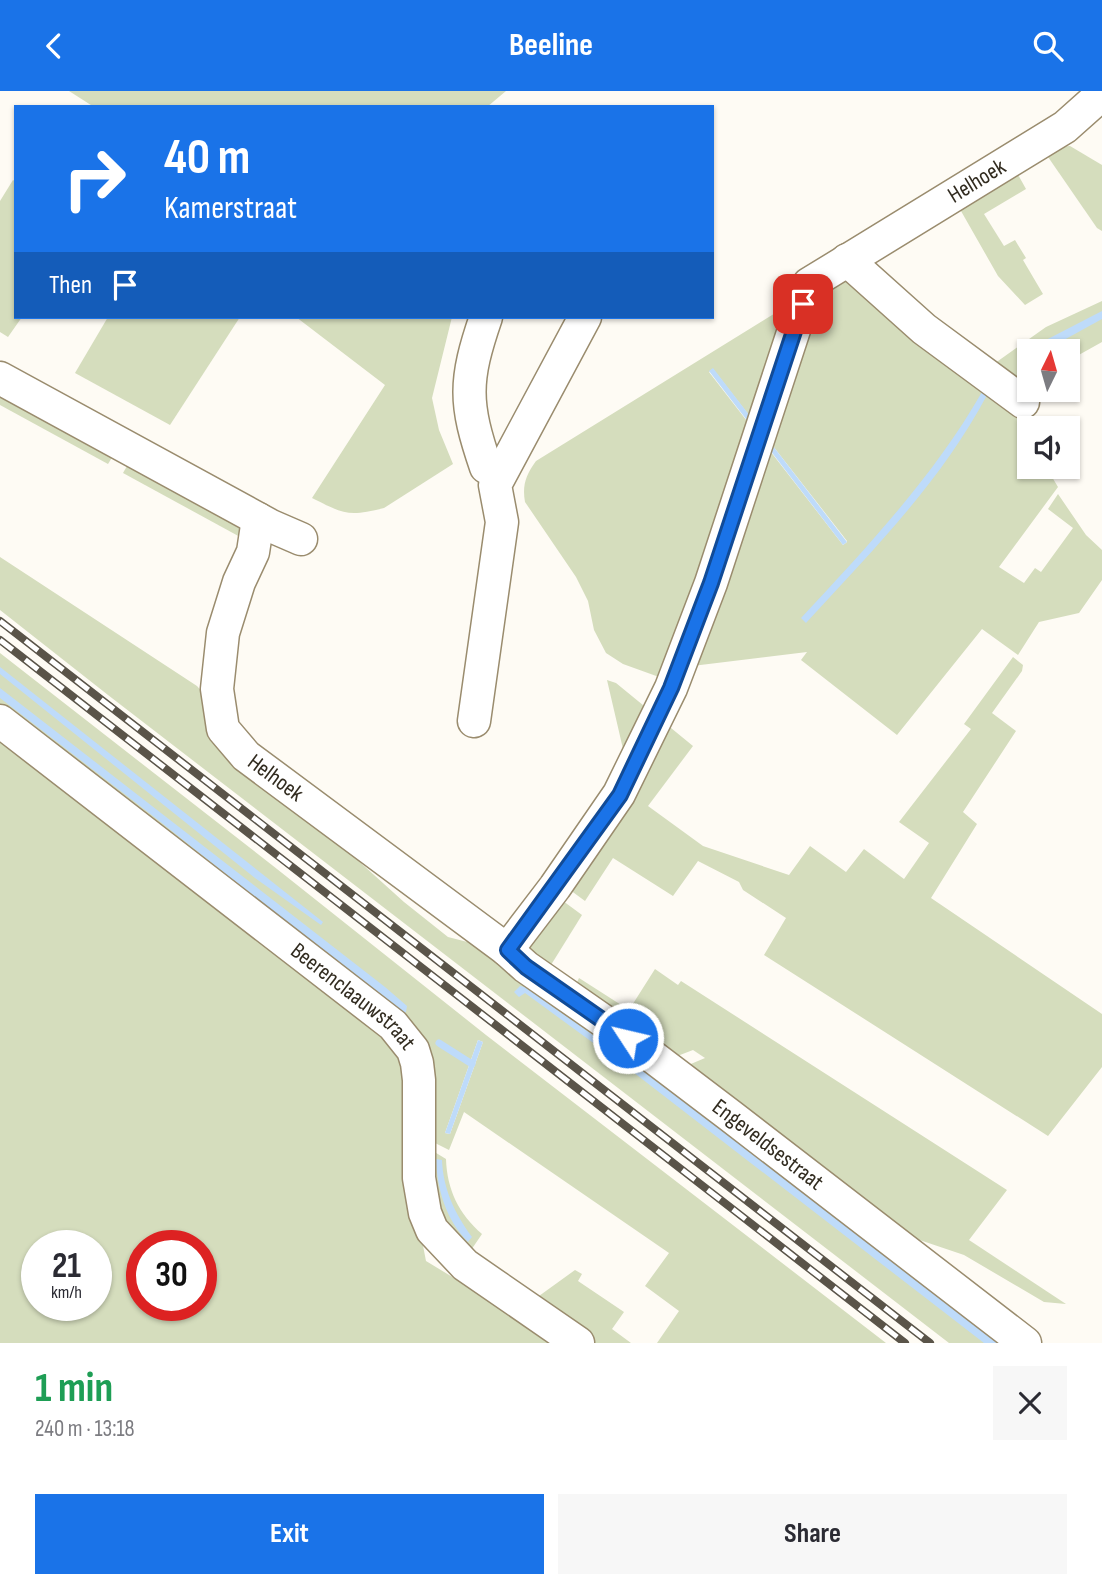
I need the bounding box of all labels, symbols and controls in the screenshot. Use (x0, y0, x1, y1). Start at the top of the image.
text: Beeline (509, 26, 593, 65)
icon: back (35, 27, 73, 65)
icon: search (1029, 27, 1067, 65)
text: 40 m (164, 129, 250, 188)
icon: right (49, 133, 140, 224)
street label: Helhoek (943, 153, 1011, 209)
text: Kamerstraat (164, 189, 297, 228)
icon: arrive (106, 266, 144, 304)
text: Then (49, 270, 92, 301)
pin (773, 274, 833, 334)
icon: arrive (784, 285, 822, 323)
north arrow (1017, 339, 1080, 403)
map controls (1017, 339, 1080, 479)
button: sound (1017, 416, 1080, 479)
street label: Helhoek (242, 748, 309, 808)
street label: Beerenclaauwstraat (285, 937, 422, 1056)
position arrow (591, 1001, 665, 1075)
street label: Engeveldsestraat (707, 1093, 829, 1196)
speed limit sign: 30 (126, 1230, 217, 1321)
text: 21 (52, 1245, 81, 1288)
text: km/h (51, 1282, 82, 1303)
text: 1 min (35, 1363, 113, 1414)
button: close (993, 1366, 1067, 1440)
text: 240 m · 13:18 (35, 1415, 135, 1443)
button: Exit (35, 1494, 544, 1574)
button: Share (558, 1494, 1067, 1574)

